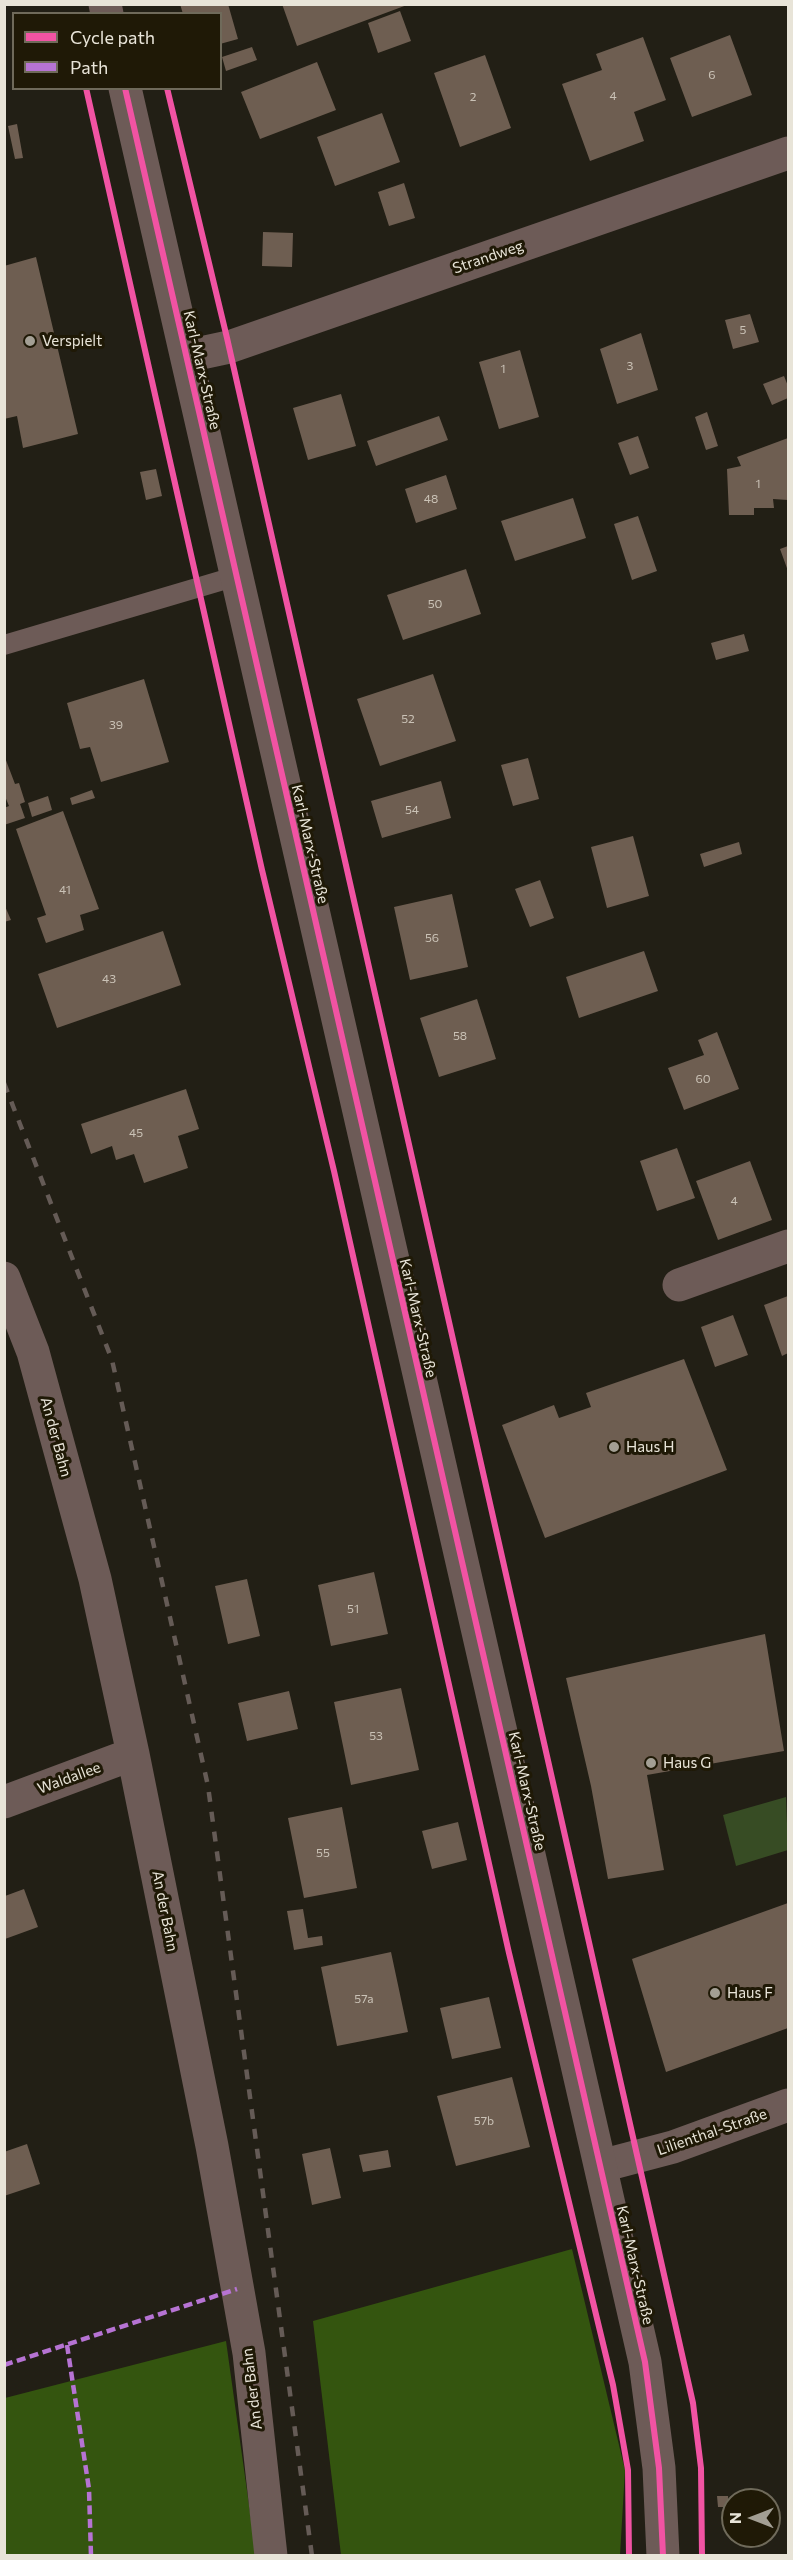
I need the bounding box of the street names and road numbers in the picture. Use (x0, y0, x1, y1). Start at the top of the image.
street label: Strandweg (450, 237, 526, 277)
street label: Karl-Marx-Straße (180, 309, 224, 431)
street label: Karl-Marx-Straße (288, 783, 332, 905)
street label: Karl-Marx-Straße (396, 1257, 440, 1379)
street label: An der Bahn (37, 1395, 75, 1479)
street label: Karl-Marx-Straße (505, 1730, 549, 1852)
street label: Waldallee (35, 1758, 103, 1798)
street label: An der Bahn (148, 1869, 182, 1953)
street label: Lilienthal-Straße (655, 2105, 769, 2159)
street label: Karl-Marx-Straße (613, 2204, 657, 2326)
street label: An der Bahn (238, 2347, 266, 2431)

